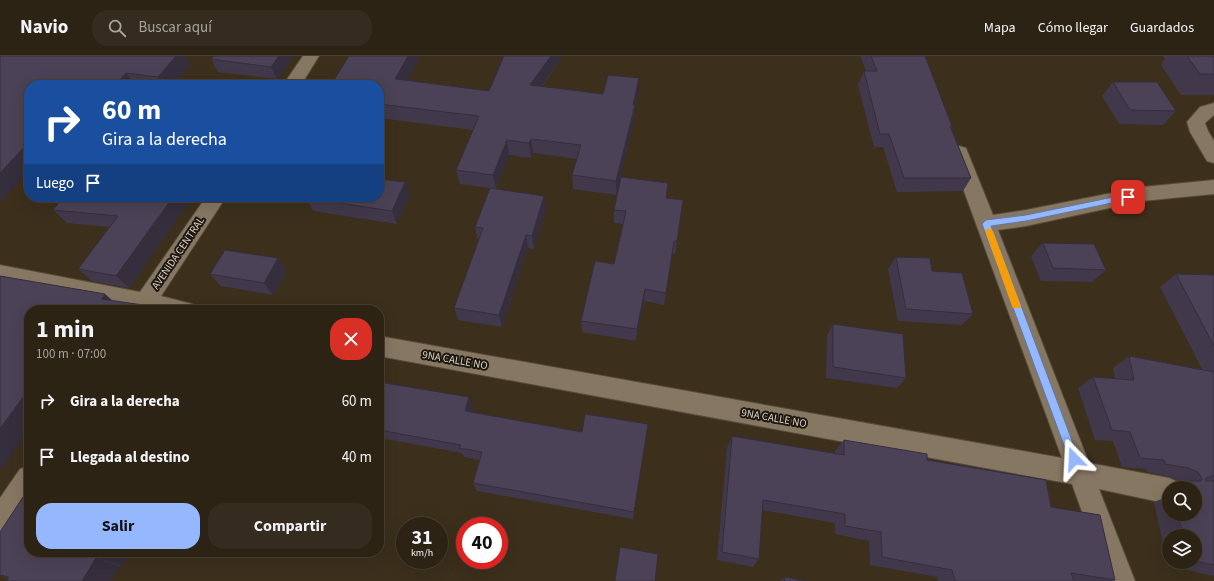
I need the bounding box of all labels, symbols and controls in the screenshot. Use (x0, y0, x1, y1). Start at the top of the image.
search box (92, 10, 372, 46)
text: Navio (20, 14, 68, 41)
icon: search (106, 17, 128, 39)
text: Buscar aquí (138, 17, 212, 38)
text: Mapa (984, 18, 1016, 38)
text: Cómo llegar (1038, 18, 1108, 38)
text: Guardados (1130, 18, 1194, 38)
text: 60 m (102, 90, 161, 130)
icon: right (36, 96, 88, 148)
text: Gira a la derecha (102, 127, 227, 152)
icon: arrive (82, 172, 104, 194)
text: Luego (36, 173, 74, 194)
pin (1111, 180, 1145, 214)
icon: arrive (1117, 186, 1139, 208)
street label: AVENIDA CENTRAL (148, 213, 208, 292)
text: 1 min (36, 312, 94, 347)
button: close (330, 318, 372, 360)
text: 100 m · 07:00 (36, 345, 106, 363)
street label: 9NA CALLE NO (421, 347, 489, 373)
icon: right (36, 390, 58, 412)
text: Gira a la derecha (70, 391, 180, 412)
text: 60 m (342, 391, 372, 412)
street label: 9NA CALLE NO (740, 405, 808, 431)
position arrow (1053, 438, 1095, 480)
icon: arrive (36, 446, 58, 468)
text: Llegada al destino (70, 447, 190, 468)
text: 40 m (342, 447, 372, 468)
map controls (1162, 481, 1202, 569)
button: search (1162, 481, 1202, 521)
button: Salir (36, 503, 200, 549)
button: Compartir (208, 503, 372, 549)
speed limit sign: 40 (456, 517, 508, 569)
text: 31 (411, 524, 433, 552)
button: layers (1162, 529, 1202, 569)
text: km/h (411, 546, 433, 560)

